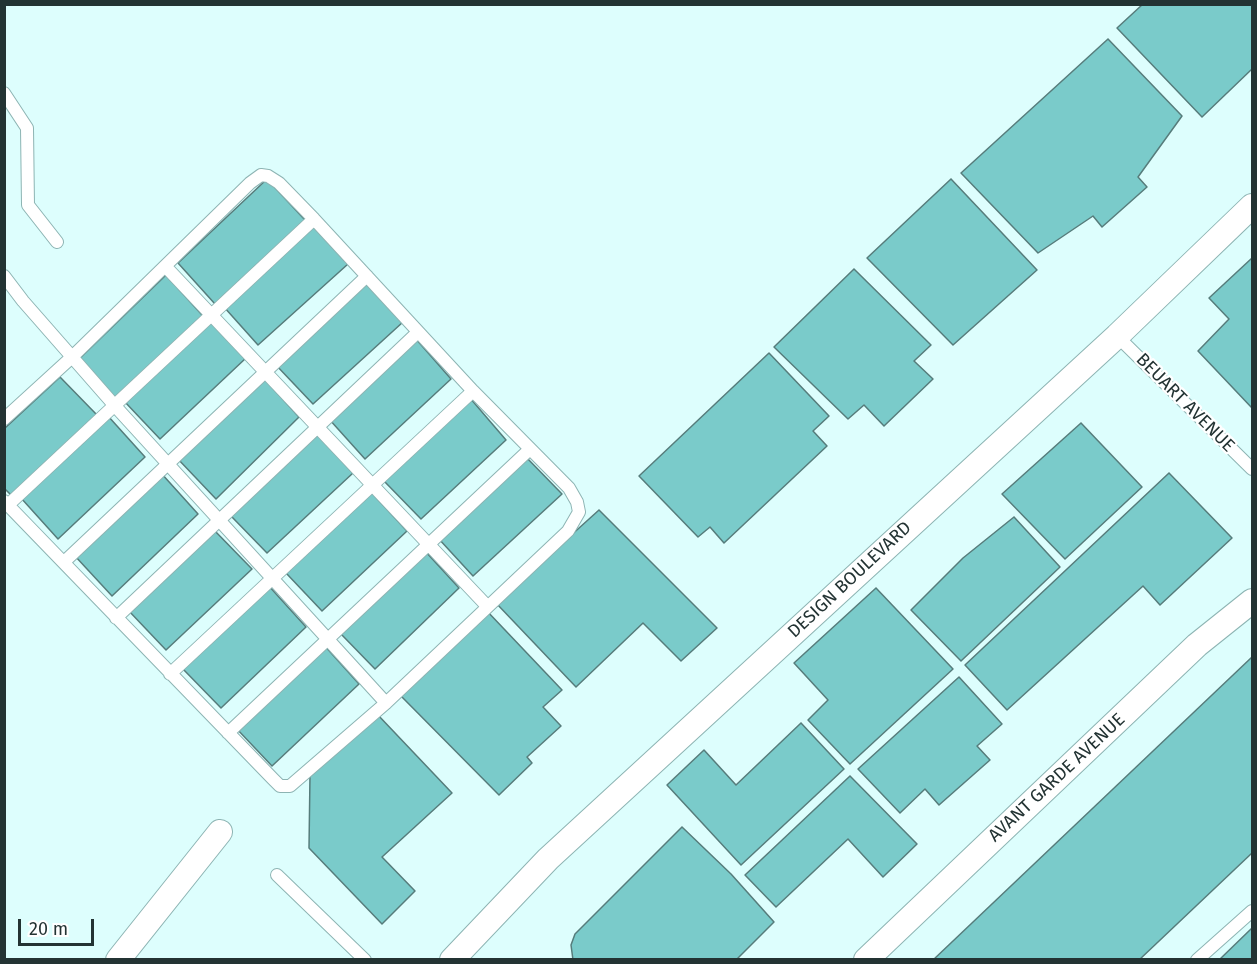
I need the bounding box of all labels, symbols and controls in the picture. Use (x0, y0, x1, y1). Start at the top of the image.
street label: BEUART AVENUE (1131, 349, 1239, 457)
street label: DESIGN BOULEVARD (784, 517, 916, 643)
street label: AVANT GARDE AVENUE (984, 709, 1130, 847)
scale bar (21, 907, 98, 945)
text: 20 m (29, 918, 68, 940)

